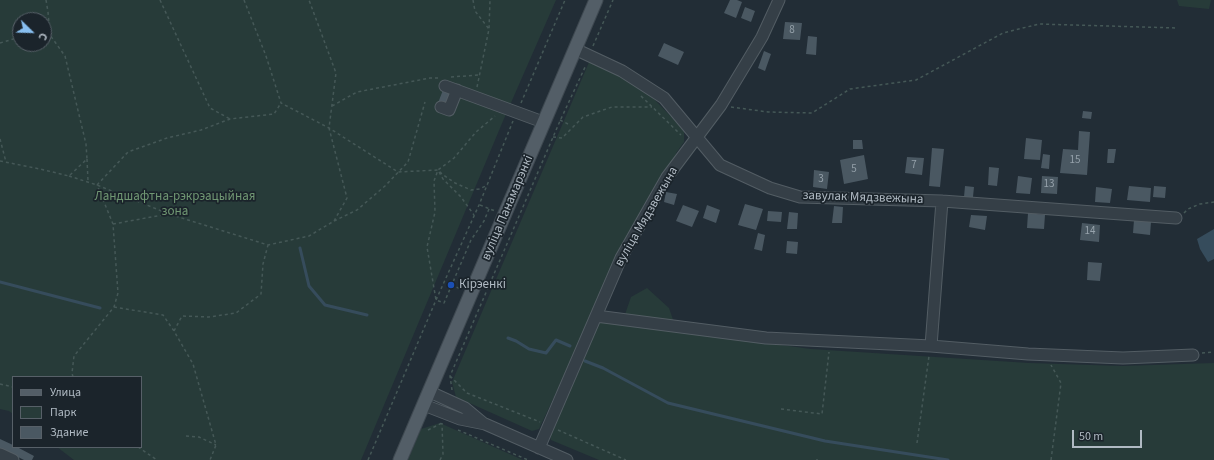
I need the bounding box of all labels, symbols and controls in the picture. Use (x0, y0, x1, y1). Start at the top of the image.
north arrow (12, 12, 52, 52)
house number: 8 (789, 24, 795, 38)
text: С (34, 31, 51, 42)
street label: вуліца Панамарэнкі (479, 153, 537, 263)
house number: 15 (1070, 154, 1080, 168)
house number: 7 (911, 159, 917, 173)
house number: 5 (851, 163, 857, 177)
street label: вуліца Мядзвежына (612, 164, 682, 270)
house number: 3 (818, 173, 824, 187)
house number: 13 (1044, 178, 1054, 192)
street label: завулак Мядзвежына (802, 188, 924, 208)
park label: Ландшафтна-рэкрэацыйная зона (95, 189, 255, 220)
house number: 14 (1085, 225, 1095, 239)
place label: Кірэенкі (459, 277, 506, 293)
marker: Кірэенкі (446, 280, 456, 290)
legend (12, 376, 142, 448)
text: Улица (50, 384, 81, 401)
text: Парк (50, 404, 76, 421)
scale bar (1074, 422, 1144, 448)
text: Здание (50, 424, 89, 441)
text: 50 m (1079, 428, 1103, 445)

